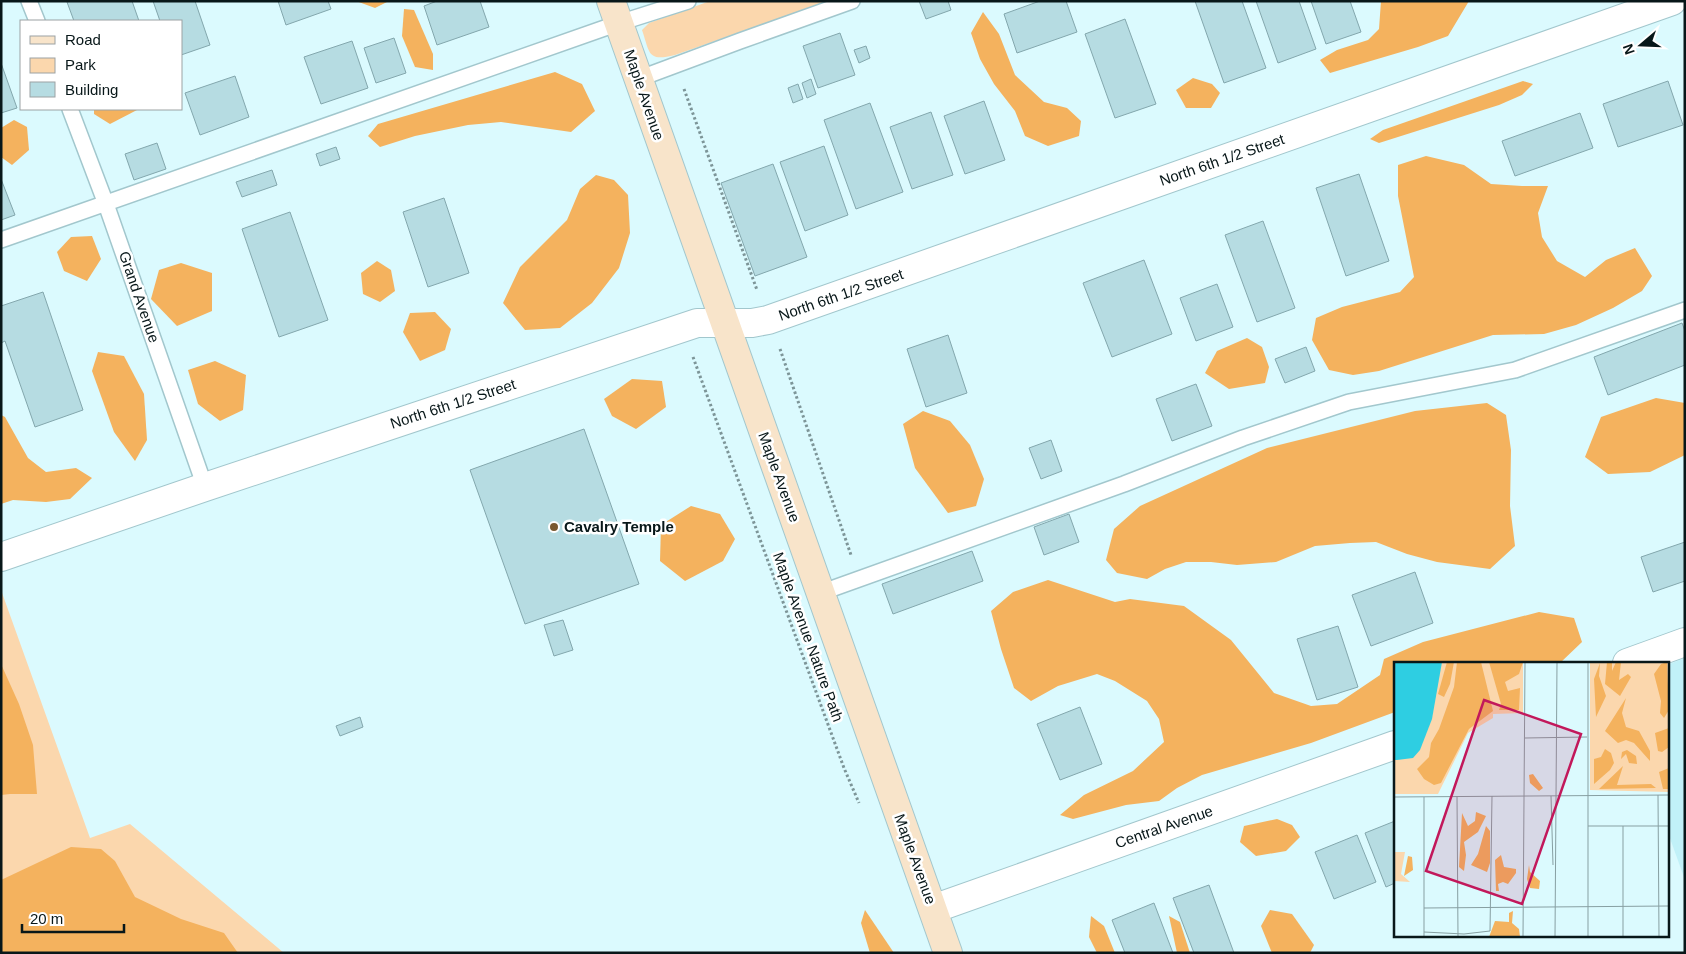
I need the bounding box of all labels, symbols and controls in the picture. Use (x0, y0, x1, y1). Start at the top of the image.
legend (20, 20, 182, 110)
north arrow (1616, 20, 1666, 70)
text: Road (65, 31, 101, 48)
text: N (1619, 42, 1638, 57)
street label: Maple Avenue (621, 47, 668, 142)
text: Park (65, 56, 96, 73)
text: Building (65, 81, 118, 98)
street label: North 6th 1/2 Street (1157, 130, 1287, 189)
street label: Grand Avenue (116, 249, 163, 345)
street label: North 6th 1/2 Street (776, 265, 906, 324)
street label: North 6th 1/2 Street (388, 375, 519, 432)
street label: Maple Avenue (755, 429, 804, 524)
place label: Cavalry Temple (564, 518, 674, 535)
marker: Cavalry Temple (548, 521, 560, 533)
street label: Maple Avenue Nature Path (770, 550, 847, 724)
inset map (1394, 662, 1668, 936)
street label: Central Avenue (1113, 802, 1215, 851)
street label: Maple Avenue (891, 811, 940, 906)
scale bar (22, 902, 125, 934)
text: 20 m (30, 910, 63, 927)

